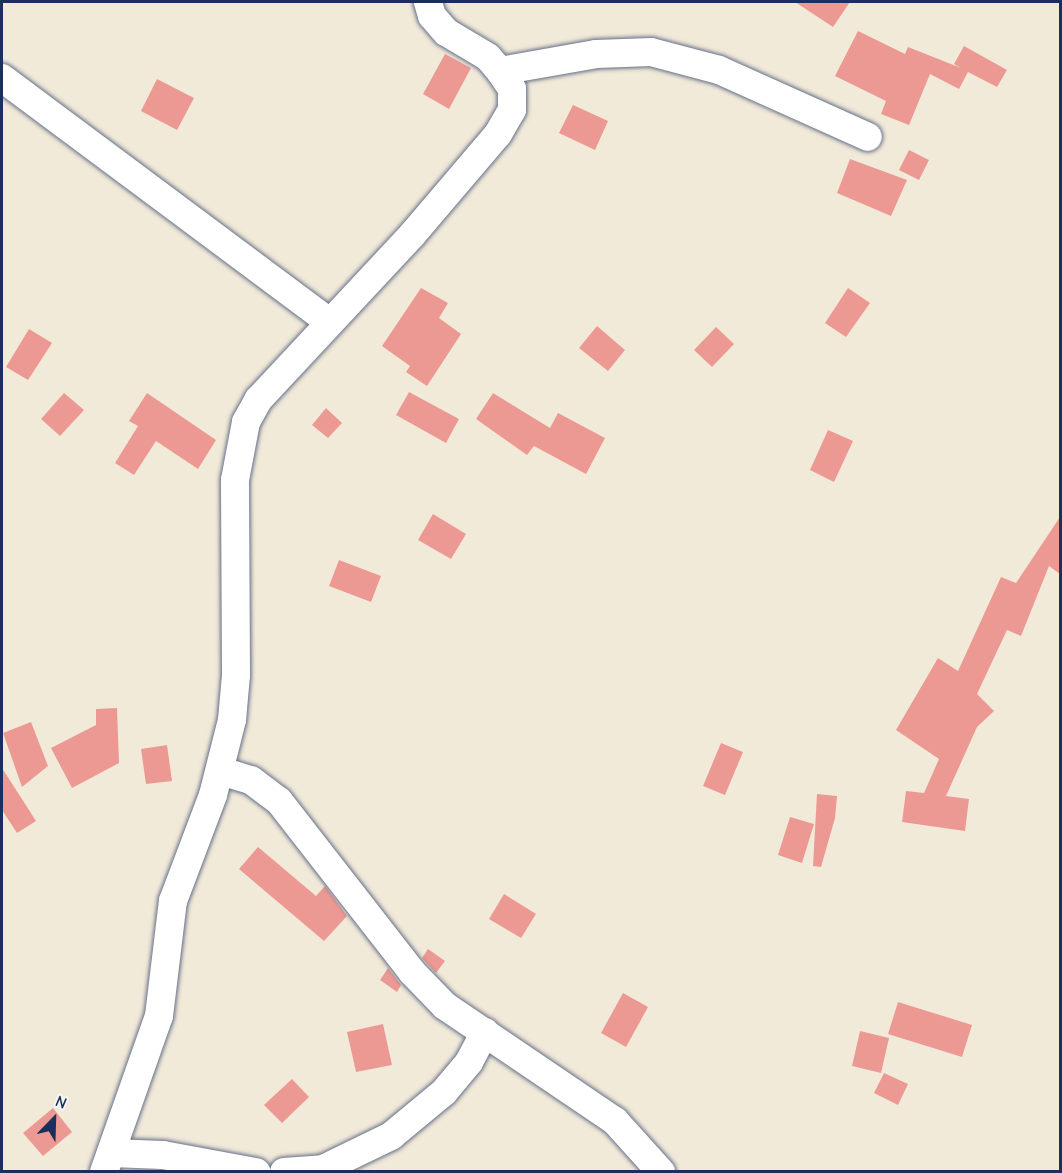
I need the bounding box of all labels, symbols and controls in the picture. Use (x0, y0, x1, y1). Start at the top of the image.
north arrow (24, 1089, 84, 1149)
text: N (53, 1092, 69, 1113)

